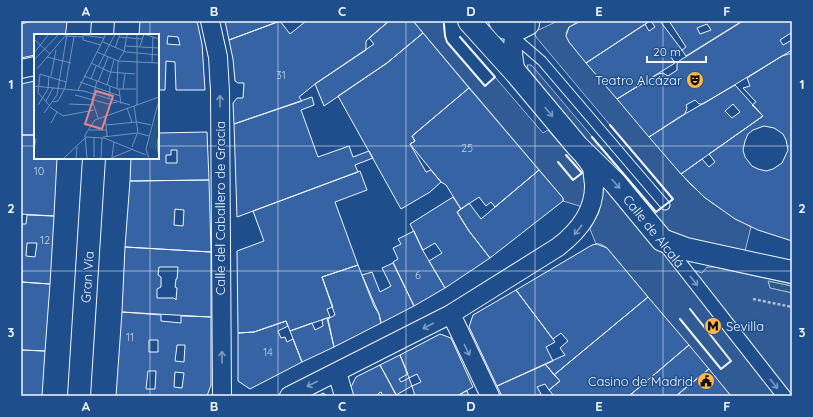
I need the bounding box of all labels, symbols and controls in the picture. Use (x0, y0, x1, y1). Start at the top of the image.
text: A (82, 3, 91, 19)
text: B (210, 3, 218, 19)
text: C (338, 3, 346, 19)
text: D (466, 3, 476, 19)
text: E (595, 3, 603, 19)
text: F (723, 3, 731, 19)
inset map (34, 34, 159, 159)
scale bar (647, 38, 706, 64)
text: 20 m (653, 44, 681, 59)
house number: 31 (276, 68, 286, 82)
theatre icon: Teatro Alcázar (685, 70, 705, 90)
place label: Teatro Alcázar (595, 72, 682, 88)
text: 1 (8, 76, 14, 92)
text: 1 (799, 76, 805, 92)
one-way arrow (216, 95, 224, 108)
one-way arrow (545, 107, 554, 118)
street label: Calle del Caballero de Gracia (212, 121, 228, 295)
house number: 25 (461, 141, 473, 155)
house number: 10 (34, 164, 44, 178)
one-way arrow (611, 179, 620, 189)
street label: Calle de Alcalá (620, 192, 688, 270)
text: 2 (7, 200, 15, 216)
text: 2 (798, 200, 806, 216)
one-way arrow (573, 224, 582, 235)
house number: 12 (40, 233, 50, 247)
street label: Gran Vía (77, 250, 97, 304)
house number: 6 (415, 268, 421, 282)
one-way arrow (690, 276, 699, 287)
metro station icon: Sevilla (703, 316, 723, 336)
place label: Sevilla (726, 318, 764, 334)
one-way arrow (423, 323, 435, 330)
text: 3 (8, 324, 15, 340)
text: 3 (799, 324, 806, 340)
house number: 11 (126, 330, 134, 344)
one-way arrow (464, 343, 472, 355)
house number: 14 (263, 345, 273, 359)
one-way arrow (218, 351, 226, 364)
public building icon: Casino de Madrid (696, 371, 716, 391)
place label: Casino de Madrid (588, 373, 693, 389)
one-way arrow (770, 378, 779, 389)
one-way arrow (307, 381, 319, 389)
text: A (82, 398, 91, 414)
text: B (210, 398, 218, 414)
text: C (338, 398, 346, 414)
text: D (466, 398, 476, 414)
text: E (595, 398, 603, 414)
text: F (723, 398, 731, 414)

